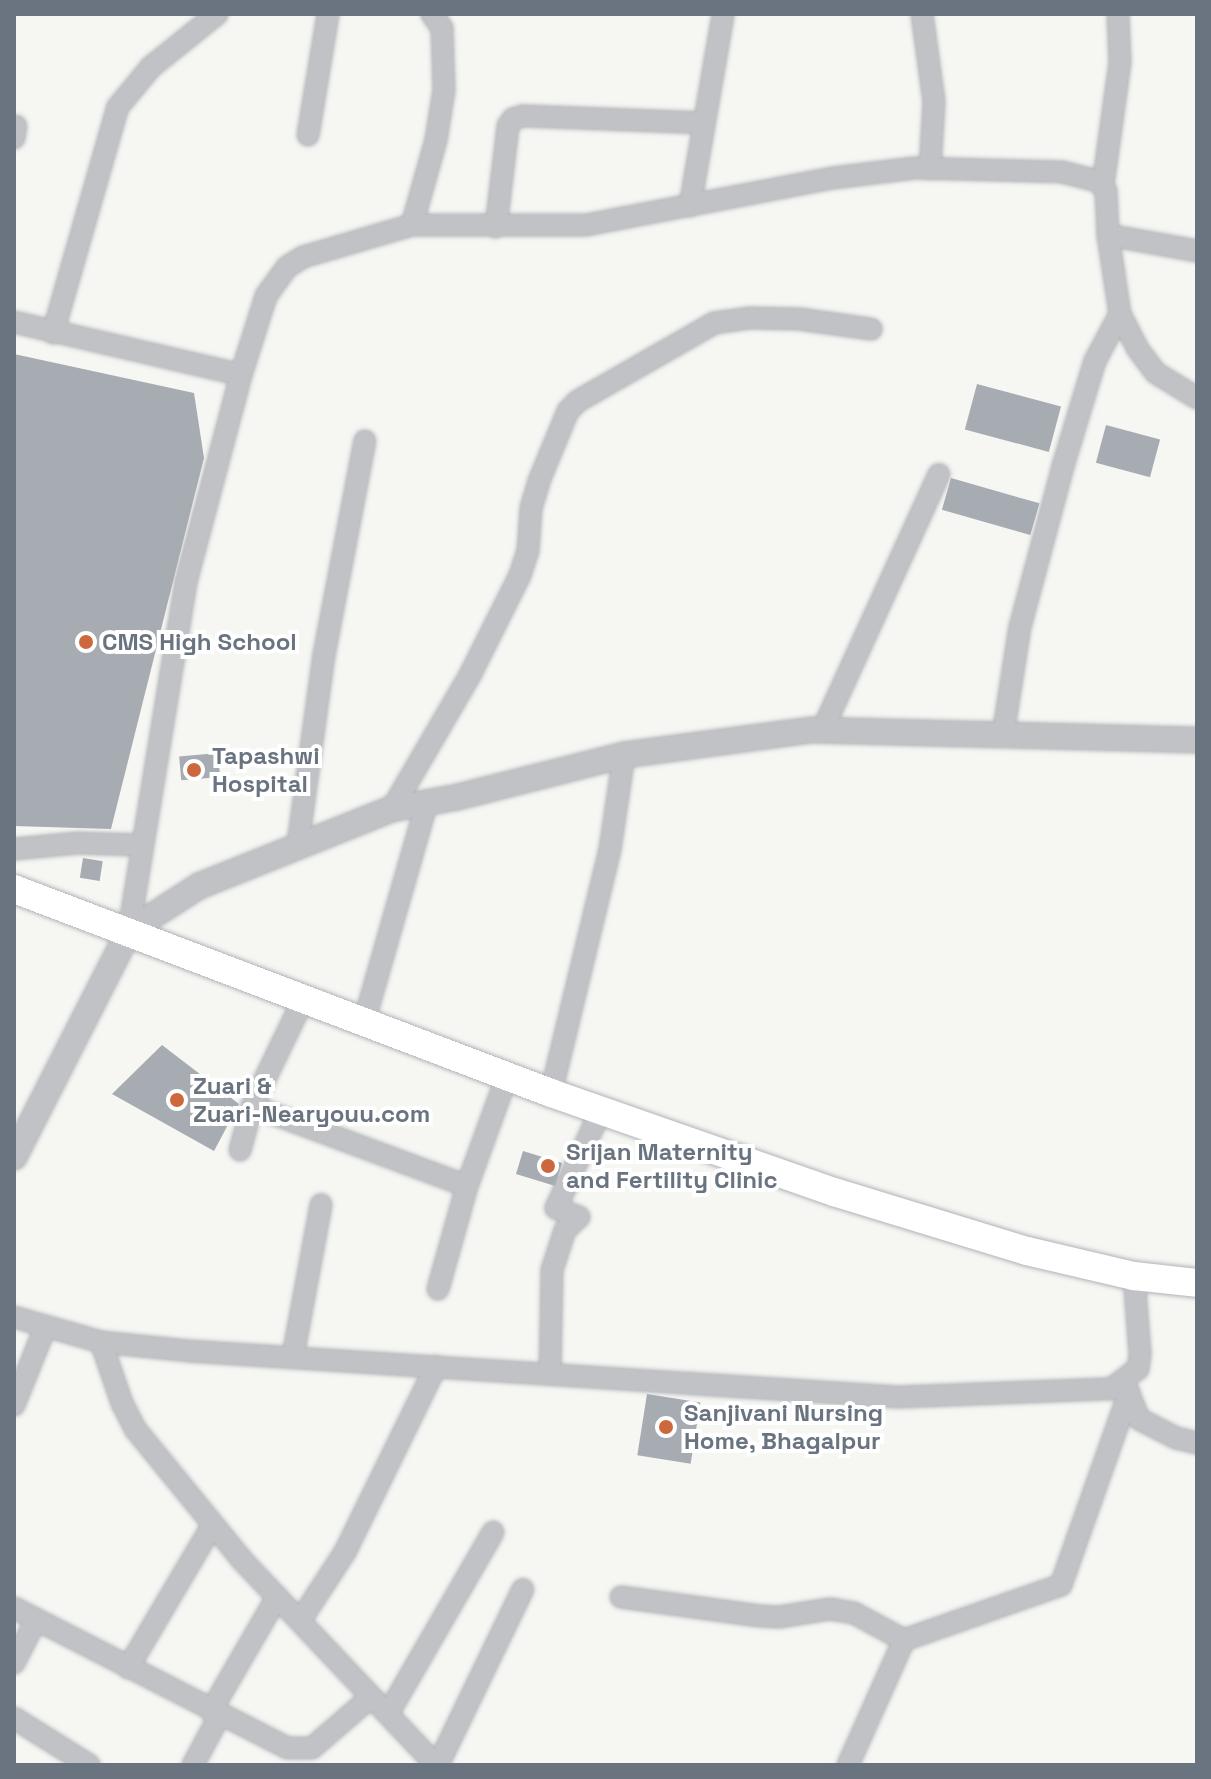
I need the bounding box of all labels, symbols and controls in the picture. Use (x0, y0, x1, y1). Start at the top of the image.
place label: CMS High School (102, 628, 297, 656)
marker: CMS High School (77, 633, 95, 651)
place label: Tapashwi Hospital (212, 742, 320, 798)
marker: Tapashwi Hospital (183, 759, 205, 781)
place label: Zuari & Zuari-Nearyouu.com (193, 1072, 430, 1128)
marker: Zuari & Zuari-Nearyouu.com (168, 1091, 186, 1109)
place label: Srijan Maternity and Fertility Clinic (566, 1138, 778, 1194)
marker: Srijan Maternity and Fertility Clinic (537, 1155, 559, 1177)
place label: Sanjivani Nursing Home, Bhagalpur (684, 1399, 883, 1455)
marker: Sanjivani Nursing Home, Bhagalpur (655, 1416, 677, 1438)

